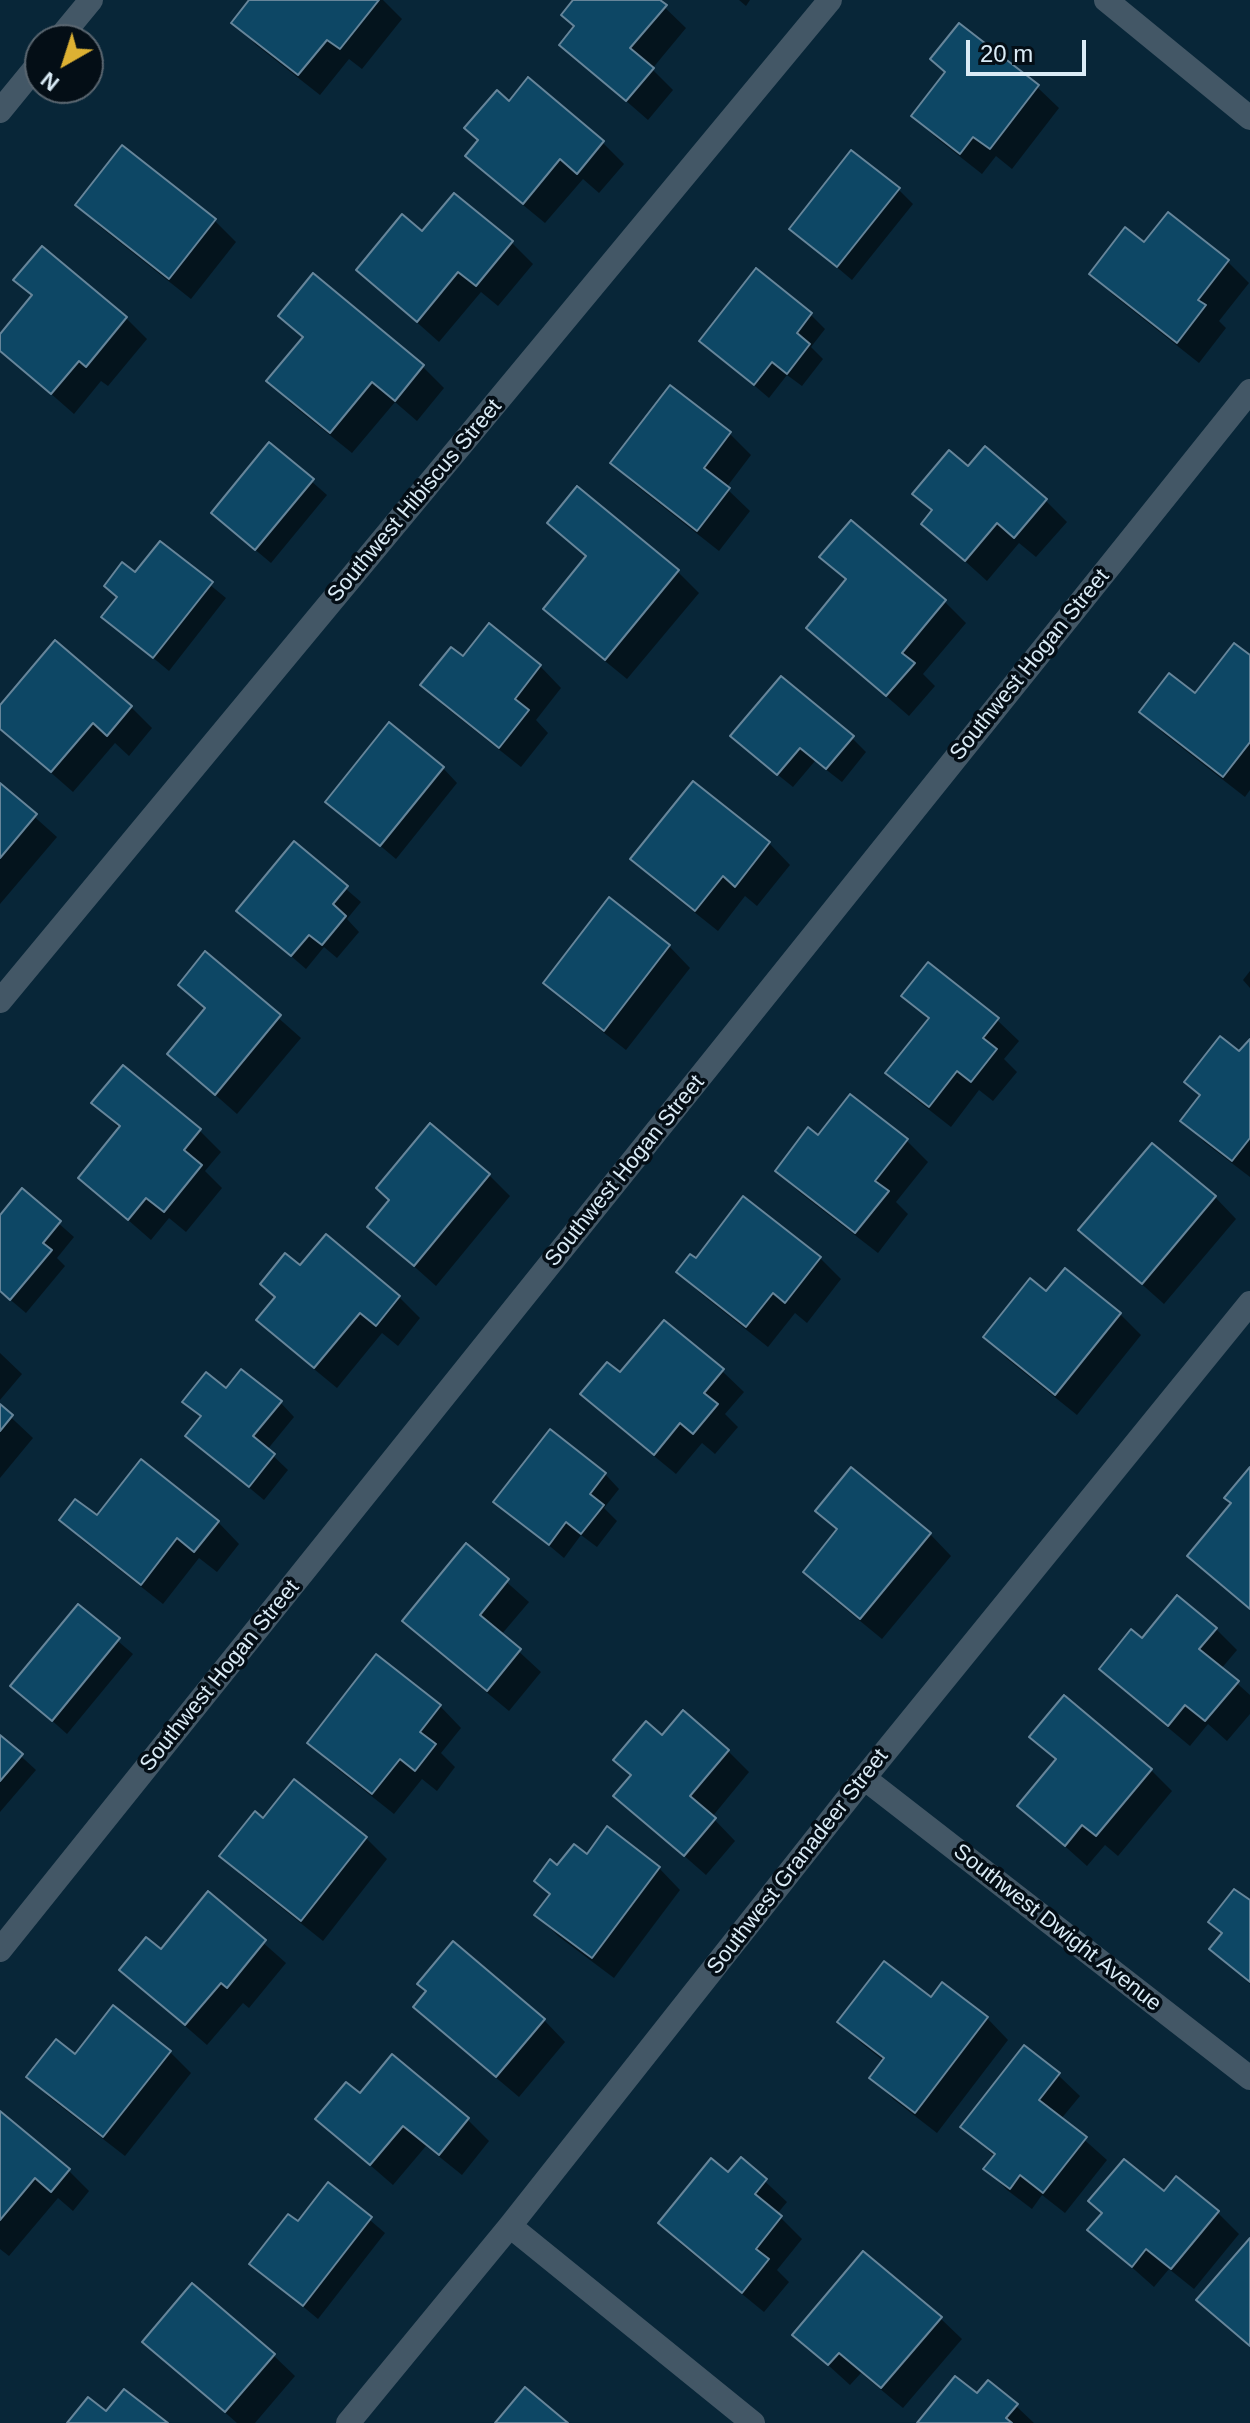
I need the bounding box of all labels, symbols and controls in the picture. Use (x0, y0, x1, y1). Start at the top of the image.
north arrow (24, 24, 104, 104)
scale bar (970, 24, 1090, 74)
text: 20 m (980, 40, 1033, 67)
text: N (36, 67, 64, 96)
street label: Southwest Hibiscus Street (322, 394, 508, 608)
street label: Southwest Hogan Street (945, 564, 1115, 766)
street label: Southwest Hogan Street (540, 1070, 710, 1272)
street label: Southwest Hogan Street (135, 1575, 305, 1777)
street label: Southwest Granadeer Street (702, 1744, 894, 1980)
street label: Southwest Dwight Avenue (948, 1839, 1166, 2017)

